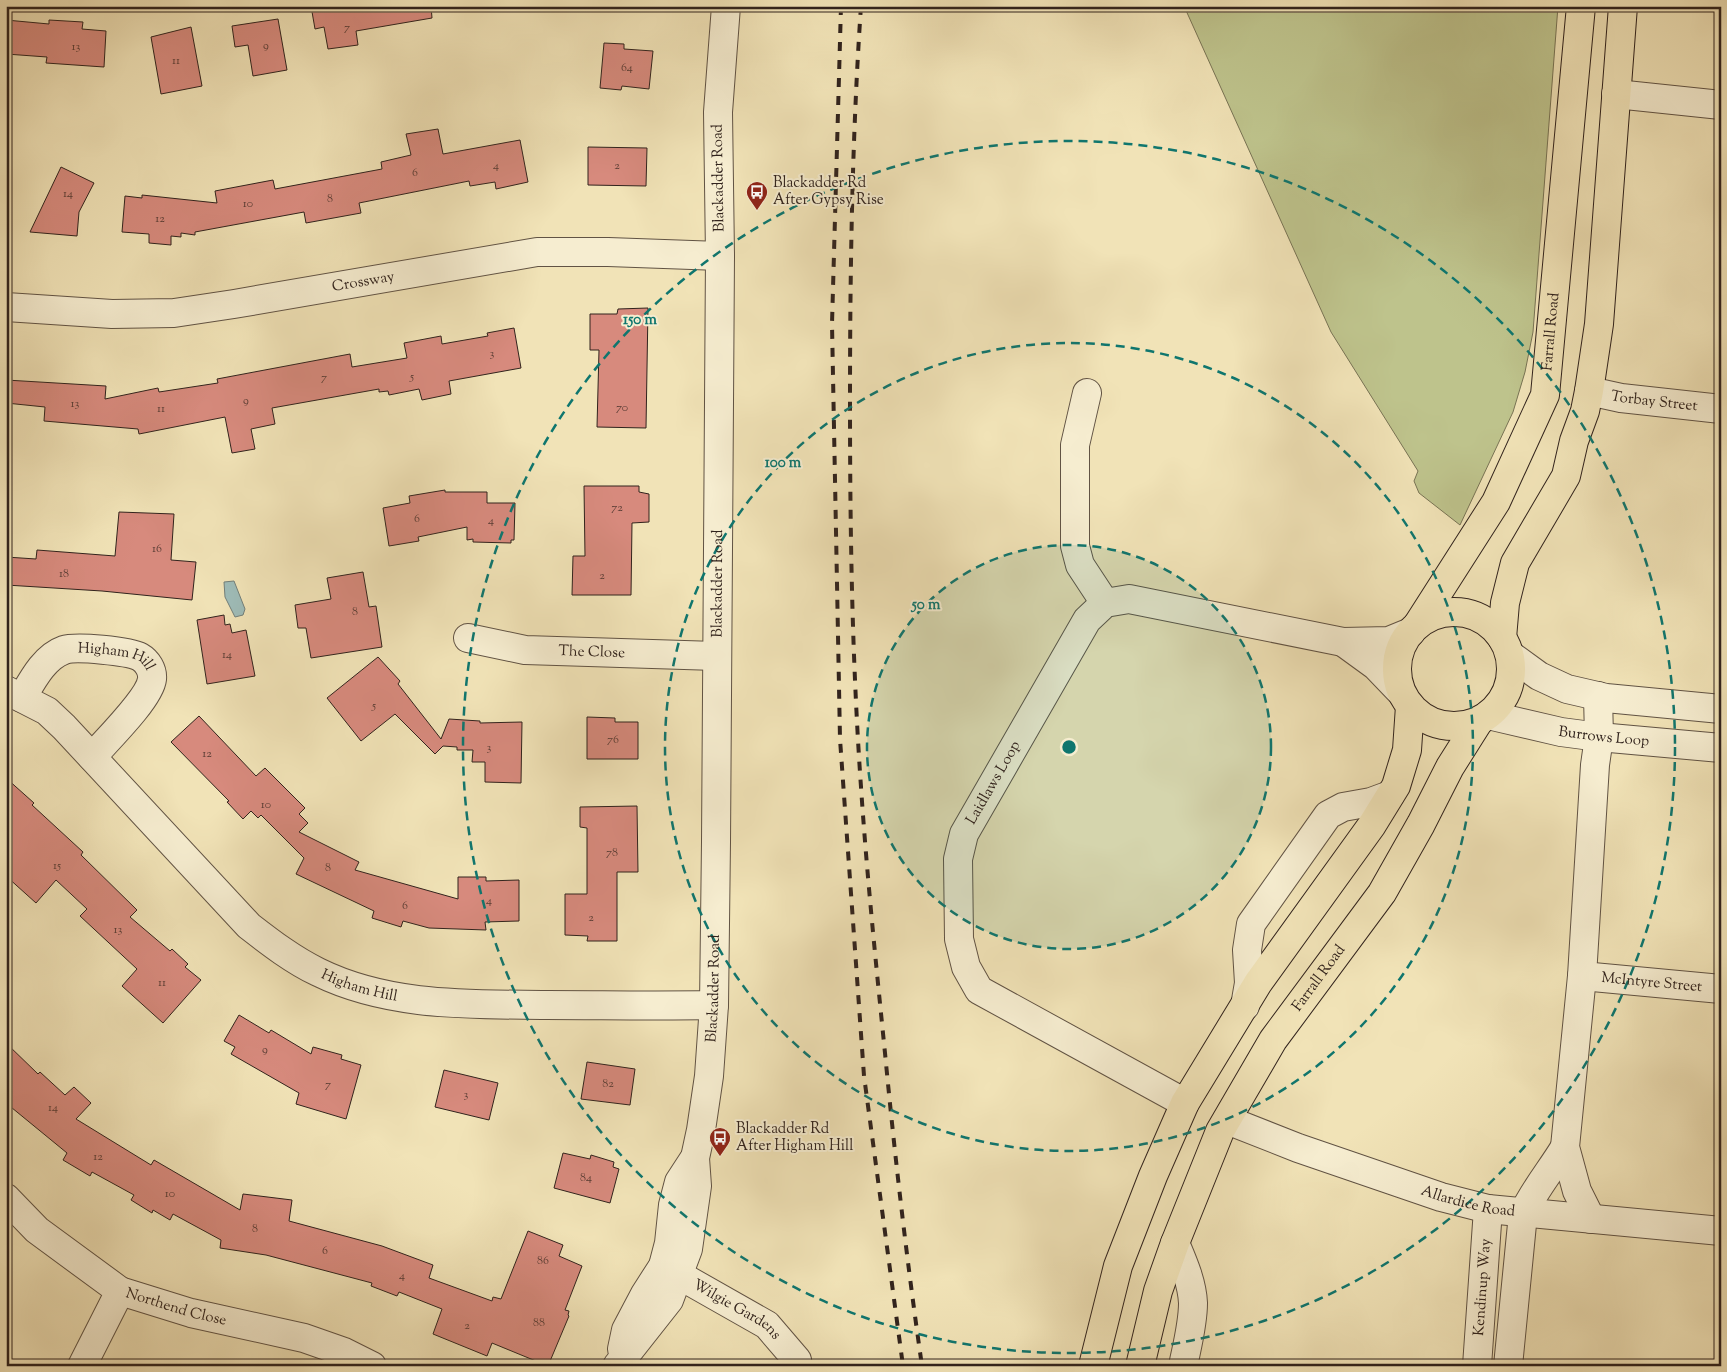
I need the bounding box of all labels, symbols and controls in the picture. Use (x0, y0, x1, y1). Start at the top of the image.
house number: 7 (344, 19, 350, 37)
house number: 9 (263, 37, 269, 55)
house number: 13 (72, 38, 81, 56)
house number: 11 (172, 52, 180, 70)
house number: 64 (621, 59, 633, 77)
street label: Blackadder Road (708, 123, 730, 232)
house number: 4 (493, 157, 499, 175)
house number: 2 (614, 157, 620, 175)
house number: 6 (412, 164, 418, 182)
place label: Blackadder Rd After Gypsy Rise (773, 173, 884, 211)
bus stop icon: Blackadder Rd After Gypsy Rise (745, 180, 769, 211)
house number: 14 (63, 185, 73, 203)
house number: 8 (327, 190, 333, 208)
house number: 10 (243, 195, 253, 213)
house number: 12 (155, 210, 165, 228)
street label: Crossway (330, 266, 397, 298)
street label: Farrall Road (1537, 291, 1565, 372)
text: 150 m (623, 310, 657, 331)
house number: 3 (490, 345, 495, 363)
house number: 5 (409, 368, 414, 386)
house number: 7 (321, 369, 327, 387)
street label: Torbay Street (1609, 386, 1699, 417)
house number: 9 (243, 392, 249, 410)
house number: 13 (71, 395, 80, 413)
house number: 70 (616, 399, 628, 417)
house number: 11 (157, 400, 165, 418)
text: 100 m (765, 453, 802, 474)
house number: 72 (611, 499, 623, 517)
house number: 6 (414, 510, 420, 528)
house number: 4 (488, 512, 494, 530)
street label: Blackadder Road (707, 529, 729, 638)
house number: 16 (152, 540, 162, 558)
house number: 18 (59, 565, 69, 583)
house number: 2 (599, 567, 605, 585)
text: 50 m (911, 595, 941, 616)
house number: 8 (352, 603, 358, 621)
street label: Higham Hill (78, 638, 160, 674)
street label: The Close (558, 641, 625, 664)
house number: 14 (222, 646, 232, 664)
house number: 5 (371, 697, 376, 715)
street label: Burrows Loop (1557, 721, 1650, 752)
house number: 76 (607, 731, 619, 749)
street label: Laidlaws Loop (961, 737, 1026, 829)
centre of rings (1060, 738, 1078, 756)
house number: 3 (487, 739, 492, 757)
house number: 12 (202, 745, 212, 763)
house number: 10 (261, 796, 271, 814)
house number: 78 (606, 844, 618, 862)
house number: 15 (53, 857, 61, 875)
house number: 8 (325, 859, 331, 877)
house number: 4 (486, 892, 492, 910)
house number: 6 (402, 897, 408, 915)
house number: 2 (588, 909, 594, 927)
house number: 13 (114, 921, 123, 939)
street label: Blackadder Road (701, 934, 725, 1043)
street label: Farrall Road (1287, 940, 1351, 1016)
street label: Higham Hill (317, 964, 399, 1007)
street label: McIntyre Street (1600, 967, 1703, 998)
house number: 11 (158, 974, 166, 992)
house number: 9 (262, 1041, 268, 1059)
house number: 82 (602, 1075, 614, 1093)
house number: 7 (325, 1076, 331, 1094)
house number: 3 (464, 1086, 469, 1104)
house number: 14 (48, 1099, 58, 1117)
place label: Blackadder Rd After Higham Hill (736, 1119, 853, 1157)
bus stop icon: Blackadder Rd After Higham Hill (708, 1126, 732, 1157)
house number: 12 (93, 1148, 103, 1166)
house number: 84 (580, 1169, 592, 1187)
street label: Allardice Road (1418, 1180, 1517, 1222)
house number: 10 (165, 1185, 175, 1203)
house number: 8 (252, 1220, 258, 1238)
street label: Kendinup Way (1469, 1237, 1496, 1337)
house number: 6 (322, 1242, 328, 1260)
house number: 86 (537, 1252, 549, 1270)
house number: 4 (399, 1267, 405, 1285)
street label: Wilgie Gardens (689, 1274, 786, 1345)
street label: Northend Close (123, 1283, 229, 1331)
house number: 88 (533, 1314, 545, 1332)
house number: 2 (464, 1317, 470, 1335)

